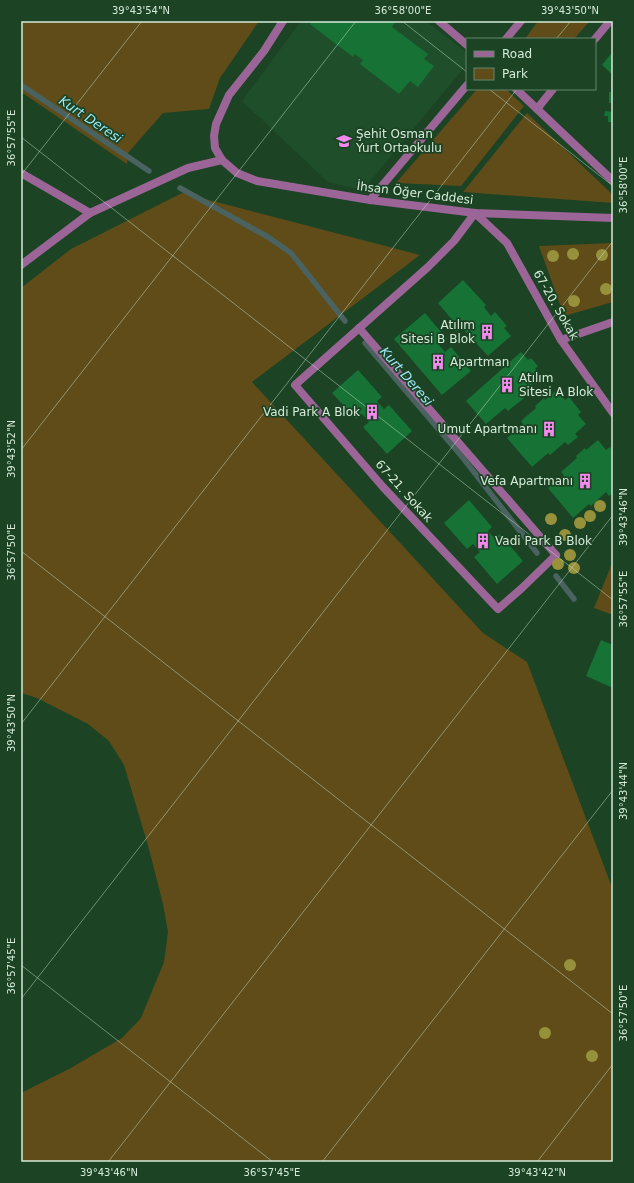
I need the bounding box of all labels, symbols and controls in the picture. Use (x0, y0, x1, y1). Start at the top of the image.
text: 39°43'54"N (112, 5, 170, 16)
text: 36°58'00"E (375, 5, 431, 16)
text: 39°43'50"N (541, 5, 599, 16)
legend (466, 38, 596, 90)
text: Road (502, 47, 532, 61)
text: Park (502, 67, 528, 81)
water label: Kurt Deresi (56, 93, 125, 146)
text: 36°57'55"E (6, 110, 17, 166)
place label: Şehit Osman Yurt Ortaokulu (355, 127, 442, 155)
school or university icon: Şehit Osman Yurt Ortaokulu (335, 132, 353, 150)
text: 36°58'00"E (618, 157, 629, 213)
street label: İhsan Öğer Caddesi (356, 177, 474, 207)
street label: 67-20. Sokak (530, 268, 582, 343)
place label: Atılım Sitesi B Blok (401, 318, 475, 346)
building icon: Atılım Sitesi B Blok (478, 323, 496, 341)
water label: Kurt Deresi (377, 344, 436, 409)
building icon: Apartman (429, 353, 447, 371)
place label: Apartman (450, 355, 509, 369)
place label: Atılım Sitesi A Blok (519, 371, 593, 399)
building icon: Atılım Sitesi A Blok (498, 376, 516, 394)
building icon: Vadi Park A Blok (363, 403, 381, 421)
place label: Vadi Park A Blok (263, 405, 360, 419)
text: 39°43'52"N (6, 420, 17, 478)
building icon: Umut Apartmanı (540, 420, 558, 438)
place label: Umut Apartmanı (438, 422, 537, 436)
street label: 67-21. Sokak (373, 457, 435, 525)
building icon: Vefa Apartmanı (576, 472, 594, 490)
place label: Vefa Apartmanı (480, 474, 573, 488)
text: 39°43'46"N (618, 488, 629, 546)
text: 36°57'50"E (6, 524, 17, 580)
building icon: Vadi Park B Blok (474, 532, 492, 550)
place label: Vadi Park B Blok (495, 534, 592, 548)
text: 36°57'55"E (618, 571, 629, 627)
text: 39°43'50"N (6, 694, 17, 752)
text: 39°43'44"N (618, 762, 629, 820)
text: 36°57'45"E (6, 938, 17, 994)
text: 36°57'50"E (618, 985, 629, 1041)
text: 39°43'46"N (80, 1167, 138, 1178)
text: 36°57'45"E (244, 1167, 300, 1178)
text: 39°43'42"N (508, 1167, 566, 1178)

